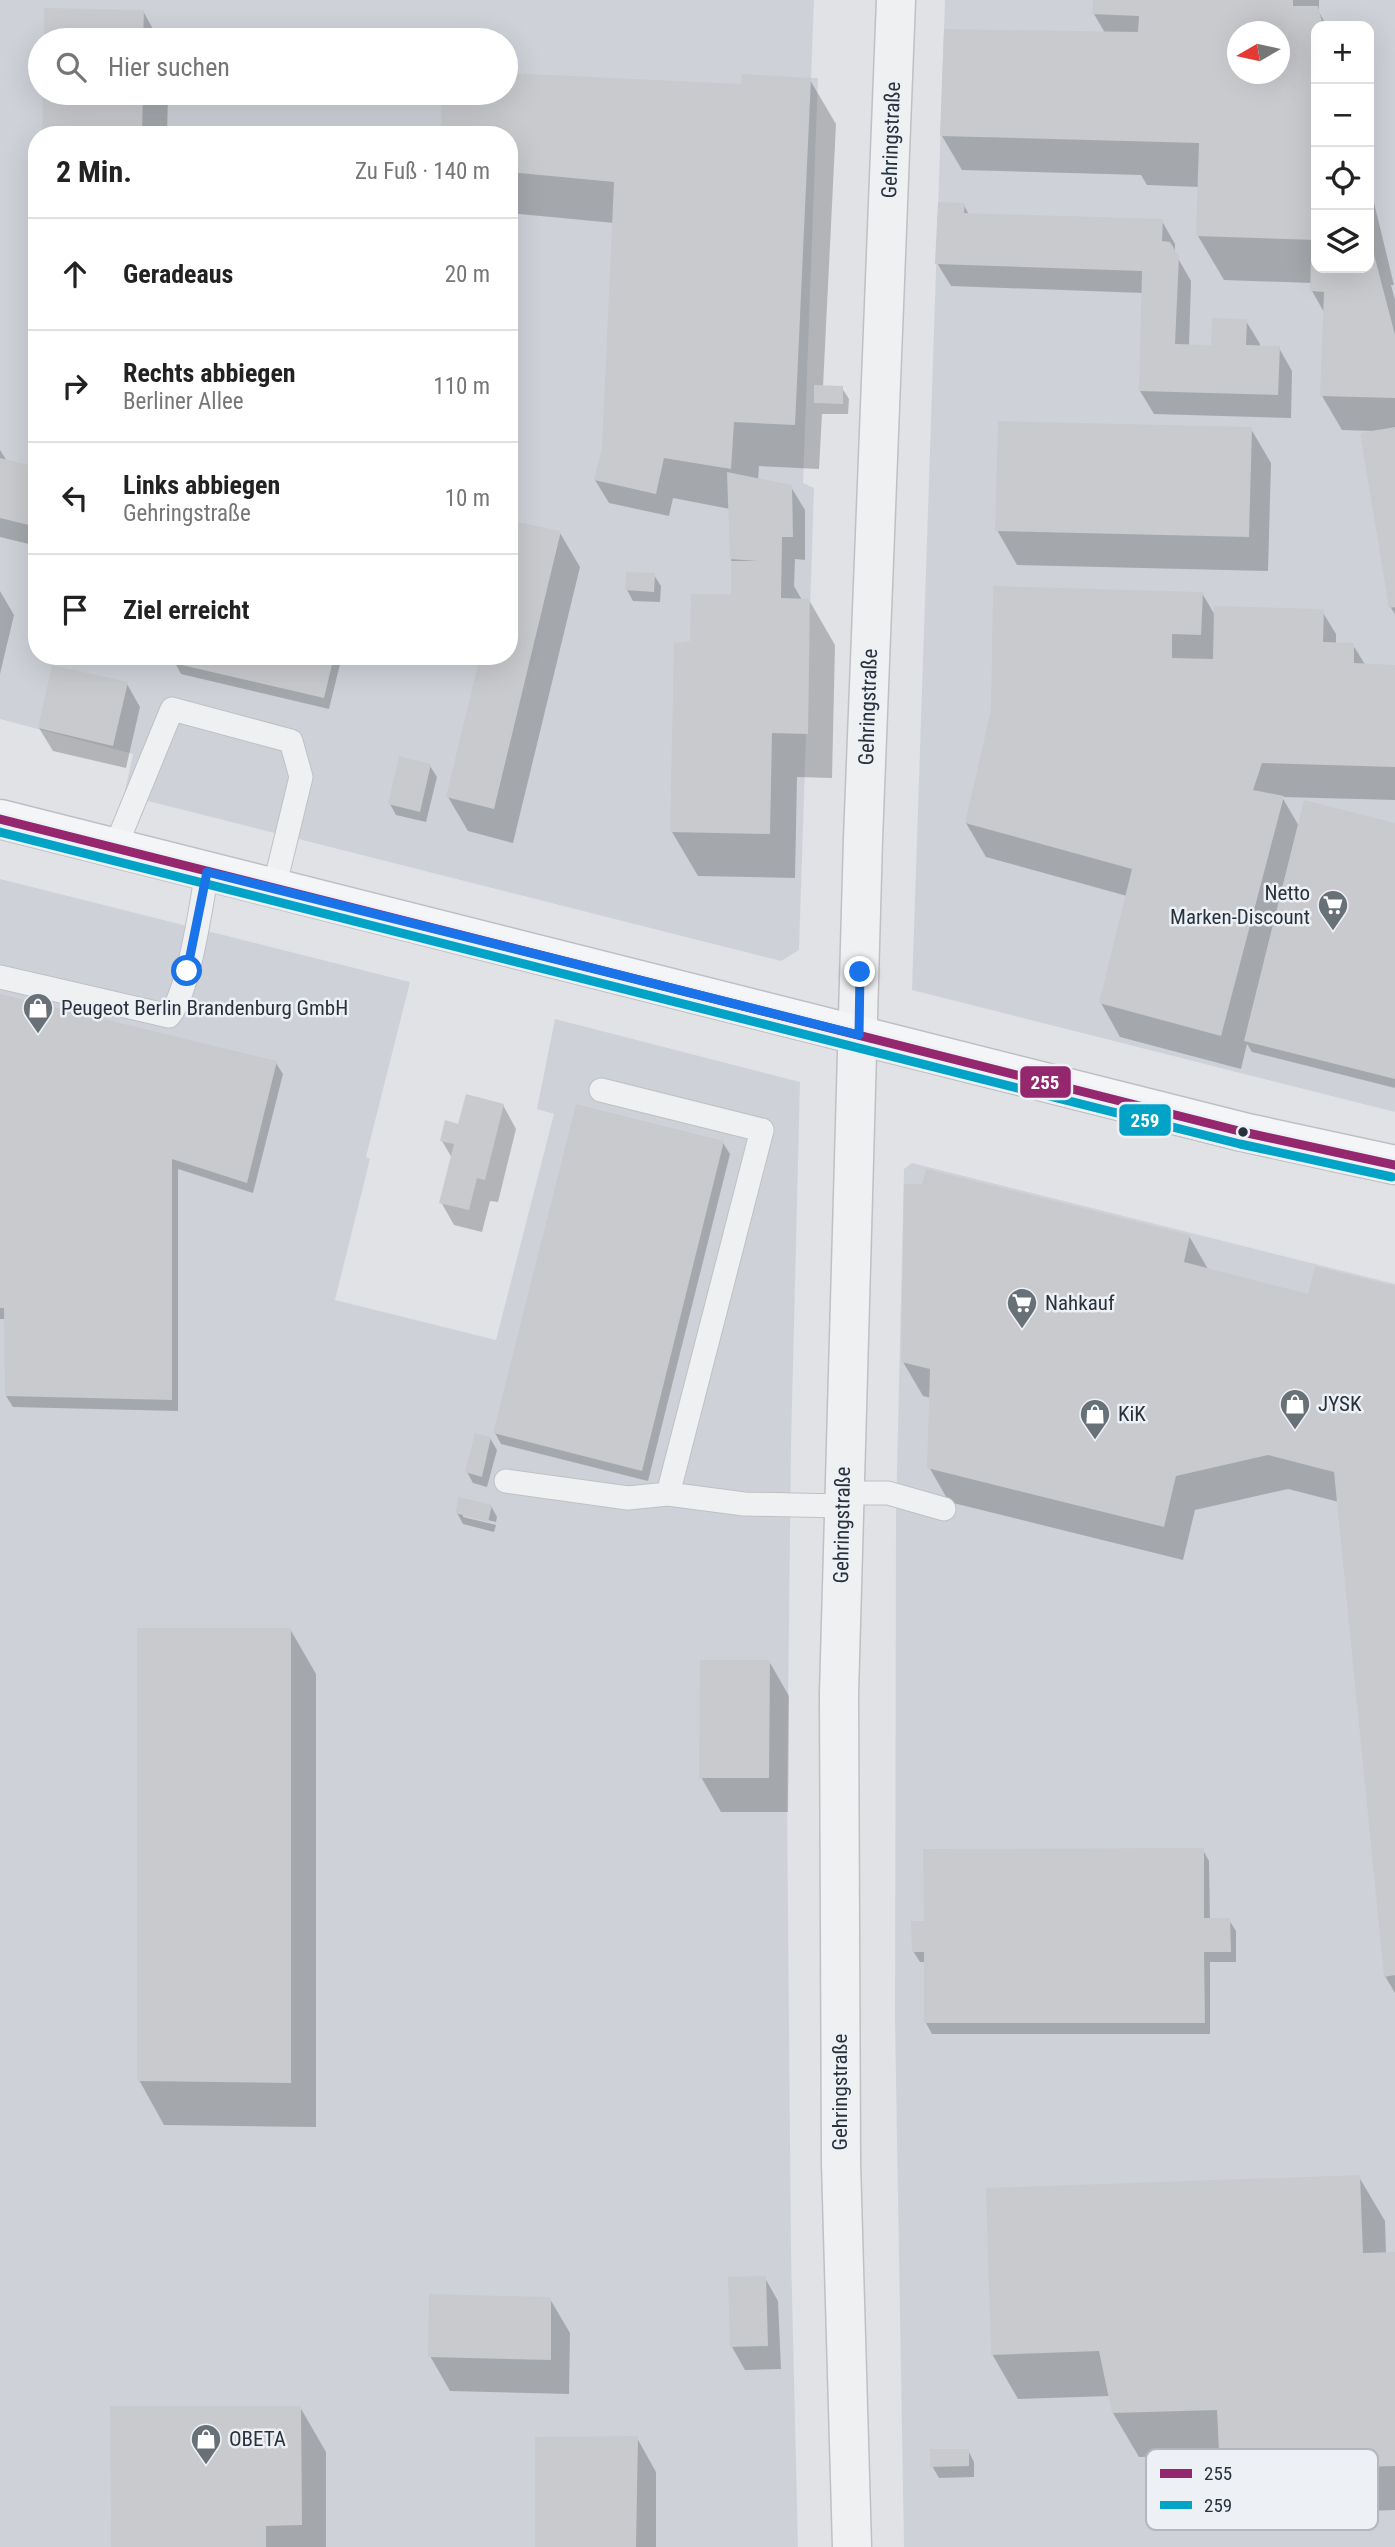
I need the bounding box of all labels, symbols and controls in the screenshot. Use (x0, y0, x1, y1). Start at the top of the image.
north arrow (1227, 21, 1290, 84)
map controls (1311, 21, 1374, 273)
button: + (1311, 21, 1374, 84)
search box (28, 28, 518, 105)
icon: search (52, 48, 90, 86)
text: Hier suchen (108, 52, 230, 82)
street label: Gehringstraße (877, 81, 905, 199)
button: − (1311, 84, 1374, 147)
button: locate (1311, 147, 1374, 210)
text: 2 Min. (56, 154, 132, 189)
text: Zu Fuß · 140 m (355, 158, 490, 185)
button: layers (1311, 210, 1374, 273)
icon: ahead (56, 255, 94, 293)
text: Geradeaus (123, 259, 233, 289)
text: 20 m (445, 261, 490, 288)
text: Rechts abbiegen (123, 358, 296, 388)
icon: right (56, 367, 94, 405)
text: 110 m (433, 373, 490, 400)
text: Berliner Allee (123, 388, 244, 415)
text: Links abbiegen (123, 470, 280, 500)
icon: left (56, 479, 94, 517)
text: 10 m (445, 485, 490, 512)
text: Gehringstraße (123, 500, 251, 527)
icon: arrive (56, 591, 94, 629)
text: Ziel erreicht (123, 595, 249, 625)
street label: Gehringstraße (854, 648, 882, 766)
place label: Netto Marken-Discount (1170, 881, 1310, 929)
supermarket icon: Netto Marken-Discount (1316, 888, 1350, 932)
route start (171, 955, 202, 986)
route end (844, 956, 875, 987)
shop icon: Peugeot Berlin Brandenburg GmbH (21, 991, 55, 1035)
place label: Peugeot Berlin Brandenburg GmbH (61, 996, 348, 1020)
line badge: 255 (1019, 1065, 1072, 1099)
text: 255 (1031, 1071, 1059, 1094)
line badge: 259 (1118, 1103, 1172, 1137)
text: 259 (1131, 1109, 1159, 1132)
unlabelled marker (1236, 1125, 1250, 1139)
supermarket icon: Nahkauf (1005, 1286, 1039, 1330)
place label: Nahkauf (1045, 1291, 1115, 1315)
shop icon: JYSK (1278, 1387, 1312, 1431)
place label: JYSK (1318, 1392, 1362, 1416)
shop icon: KiK (1078, 1397, 1112, 1441)
place label: KiK (1118, 1402, 1146, 1426)
street label: Gehringstraße (829, 1466, 855, 1584)
street label: Gehringstraße (828, 2033, 852, 2150)
shop icon: OBETA (189, 2422, 223, 2466)
place label: OBETA (229, 2427, 286, 2451)
legend (1146, 2449, 1378, 2530)
text: 255 (1204, 2462, 1232, 2485)
text: 259 (1204, 2494, 1232, 2517)

